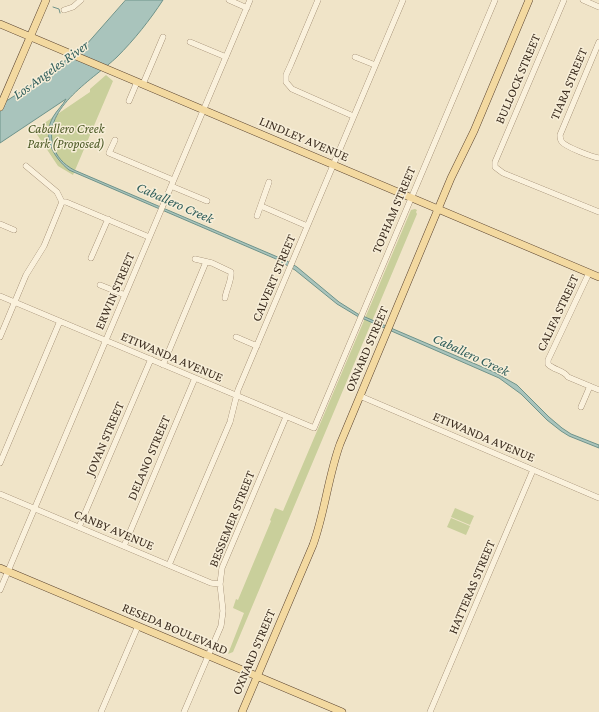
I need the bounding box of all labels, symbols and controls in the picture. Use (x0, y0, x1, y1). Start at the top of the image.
street label: BULLOCK STREET (492, 32, 544, 126)
water label: Los Angeles River (10, 37, 92, 103)
street label: TIARA STREET (547, 46, 591, 122)
street label: LINDLEY AVENUE (257, 113, 351, 165)
park label: Caballero Creek Park (Proposed) (27, 121, 105, 152)
street label: TOPHAM STREET (369, 164, 419, 256)
water label: Caballero Creek (134, 179, 216, 227)
street label: CALVERT STREET (249, 232, 299, 324)
street label: ERWIN STREET (92, 250, 138, 332)
street label: CALIFA STREET (533, 272, 583, 354)
street label: OXNARD STREET (342, 304, 392, 394)
street label: ETIWANDA AVENUE (119, 328, 225, 386)
water label: Caballero Creek (430, 330, 512, 380)
street label: JOVAN STREET (82, 399, 128, 479)
street label: ETIWANDA AVENUE (431, 408, 537, 466)
street label: DELANO STREET (124, 413, 174, 503)
street label: BESSEMER STREET (206, 469, 258, 569)
street label: CANBY AVENUE (72, 506, 156, 554)
street label: HATTERAS STREET (445, 538, 499, 636)
street label: RESEDA BOULEVARD (120, 600, 230, 658)
street label: OXNARD STREET (229, 607, 279, 697)

